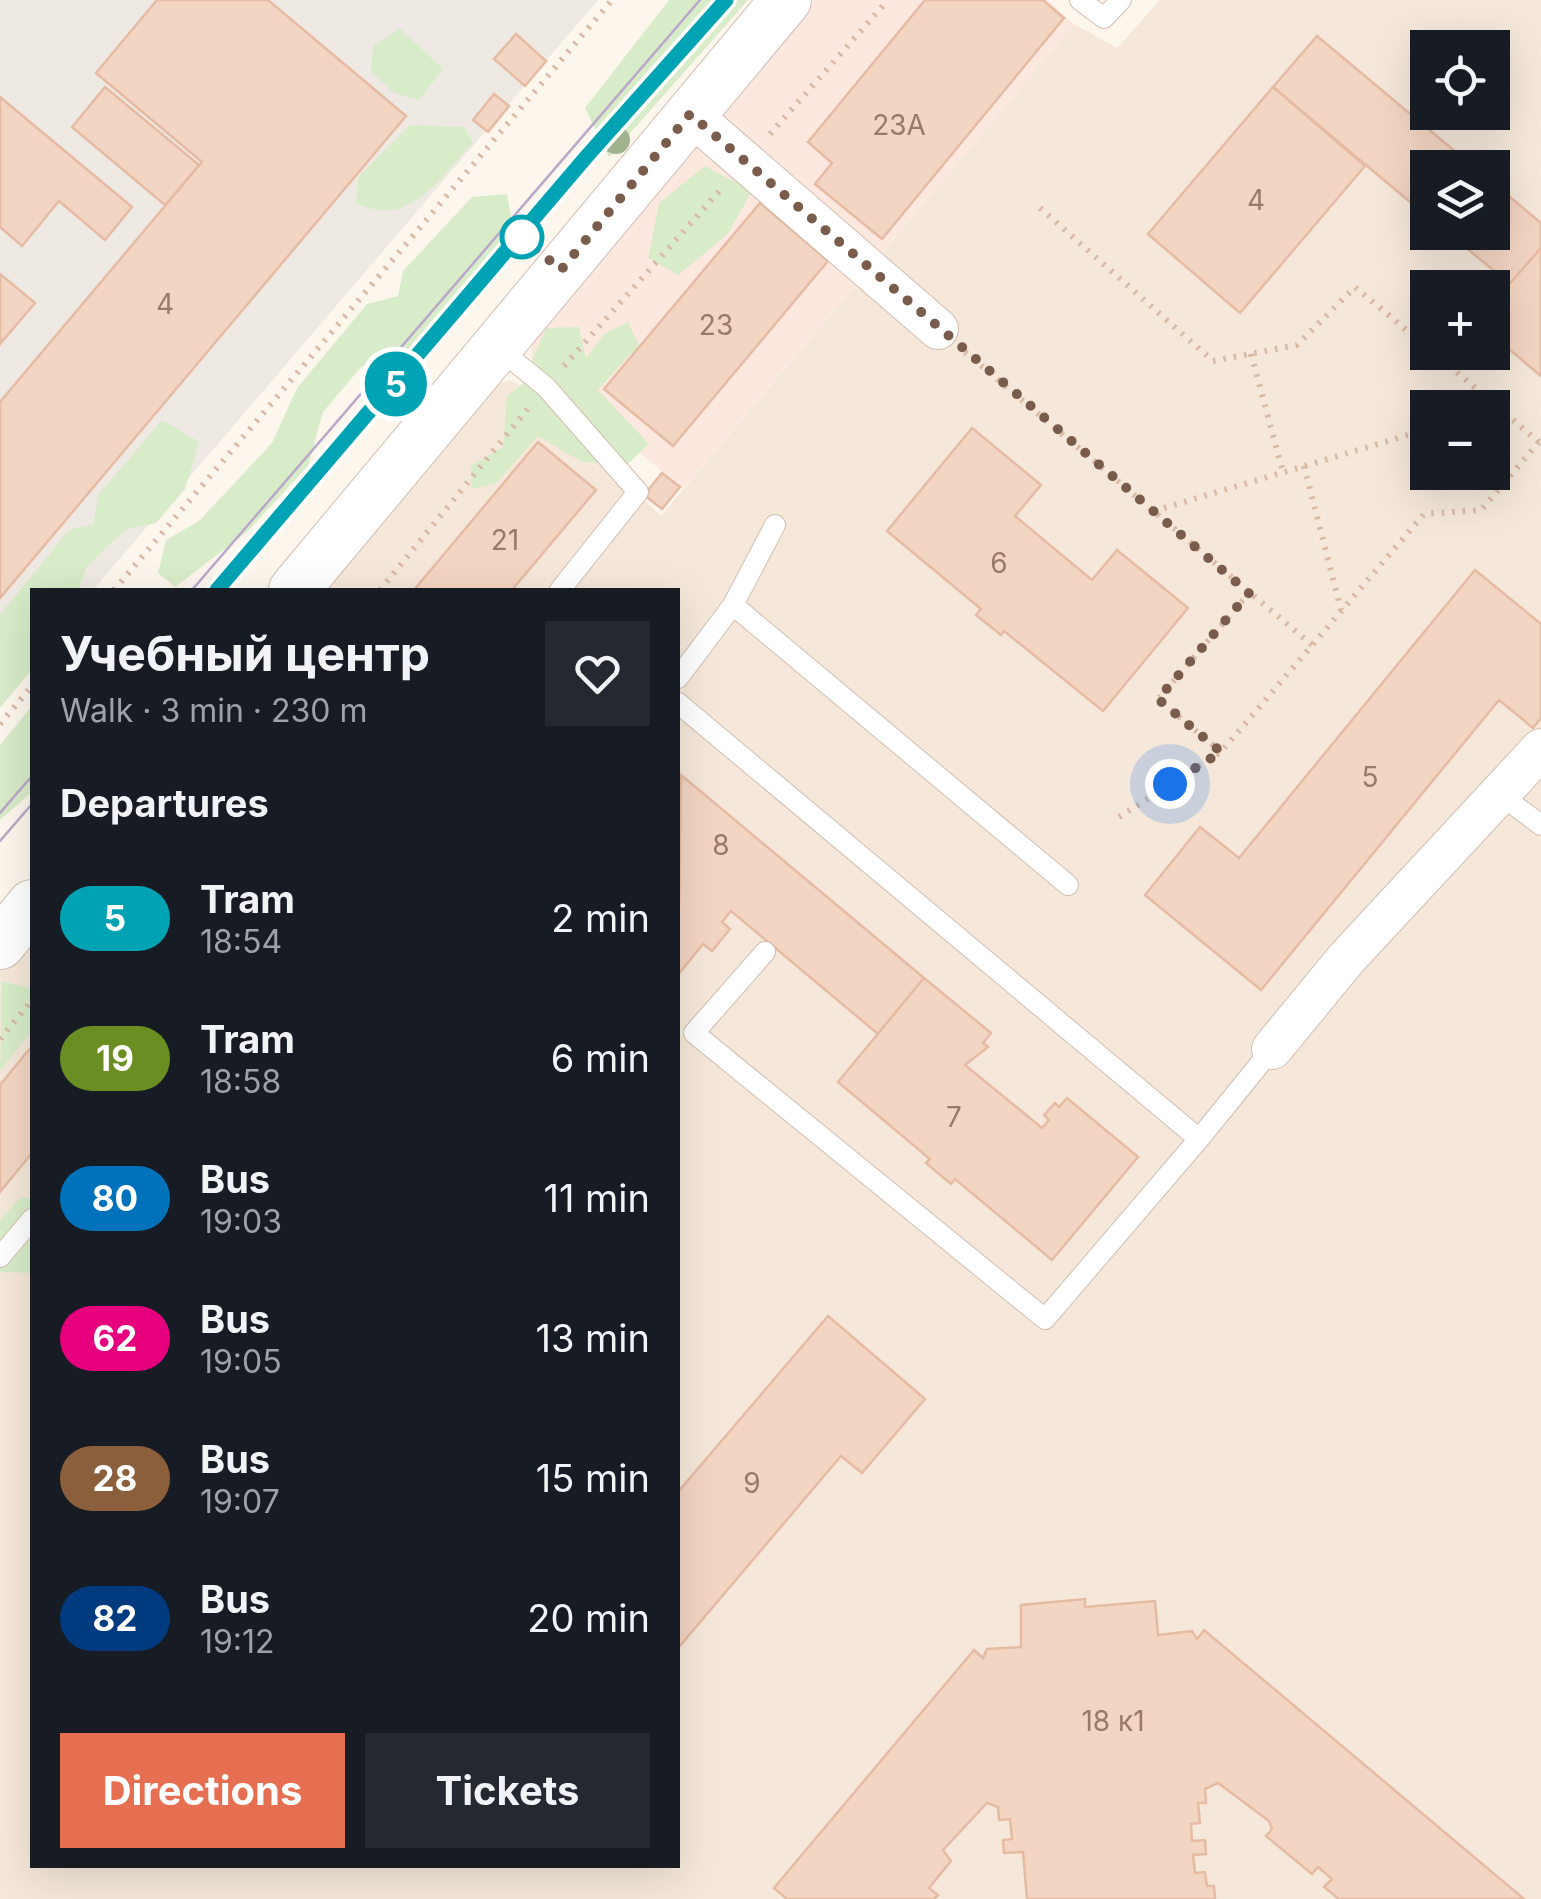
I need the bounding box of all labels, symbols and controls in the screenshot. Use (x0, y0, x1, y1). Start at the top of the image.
map controls (1410, 30, 1510, 490)
button: locate (1410, 30, 1510, 130)
house number: 23А (872, 108, 926, 142)
button: layers (1410, 150, 1510, 250)
house number: 4 (1247, 183, 1265, 217)
unlabelled marker (501, 216, 543, 258)
button: + (1410, 270, 1510, 370)
house number: 4 (156, 287, 174, 321)
house number: 23 (699, 308, 733, 342)
line badge: 5 (364, 352, 428, 416)
text: 5 (385, 363, 407, 405)
button: − (1410, 390, 1510, 490)
house number: 21 (491, 523, 519, 557)
house number: 6 (990, 546, 1008, 580)
button: heart (545, 621, 650, 726)
text: Учебный центр (60, 624, 430, 683)
text: Walk · 3 min · 230 m (60, 691, 368, 730)
your location (1145, 759, 1195, 809)
house number: 5 (1361, 760, 1379, 794)
text: Departures (60, 780, 269, 826)
house number: 8 (712, 828, 730, 862)
text: Tram (200, 876, 295, 922)
text: 2 min (551, 895, 650, 941)
text: 5 (104, 897, 126, 939)
text: 18:54 (200, 922, 282, 961)
text: Tram (200, 1016, 295, 1062)
text: 6 min (551, 1035, 650, 1081)
text: 19 (96, 1037, 134, 1079)
text: 18:58 (200, 1062, 281, 1101)
house number: 7 (946, 1100, 962, 1134)
text: Bus (200, 1156, 270, 1202)
text: 11 min (543, 1175, 650, 1221)
text: 80 (92, 1177, 138, 1219)
text: 19:03 (200, 1202, 282, 1241)
text: Bus (200, 1296, 270, 1342)
text: 13 min (535, 1315, 650, 1361)
text: 62 (93, 1317, 137, 1359)
text: 19:05 (200, 1342, 282, 1381)
text: Bus (200, 1436, 270, 1482)
text: 15 min (536, 1455, 650, 1501)
text: 28 (93, 1457, 137, 1499)
house number: 9 (743, 1466, 761, 1500)
text: 19:07 (200, 1482, 280, 1521)
text: Bus (200, 1576, 270, 1622)
text: 20 min (527, 1595, 650, 1641)
text: 82 (93, 1597, 137, 1639)
text: 19:12 (200, 1622, 275, 1661)
house number: 18 к1 (1081, 1704, 1145, 1738)
button: Directions (60, 1733, 345, 1848)
button: Tickets (365, 1733, 650, 1848)

